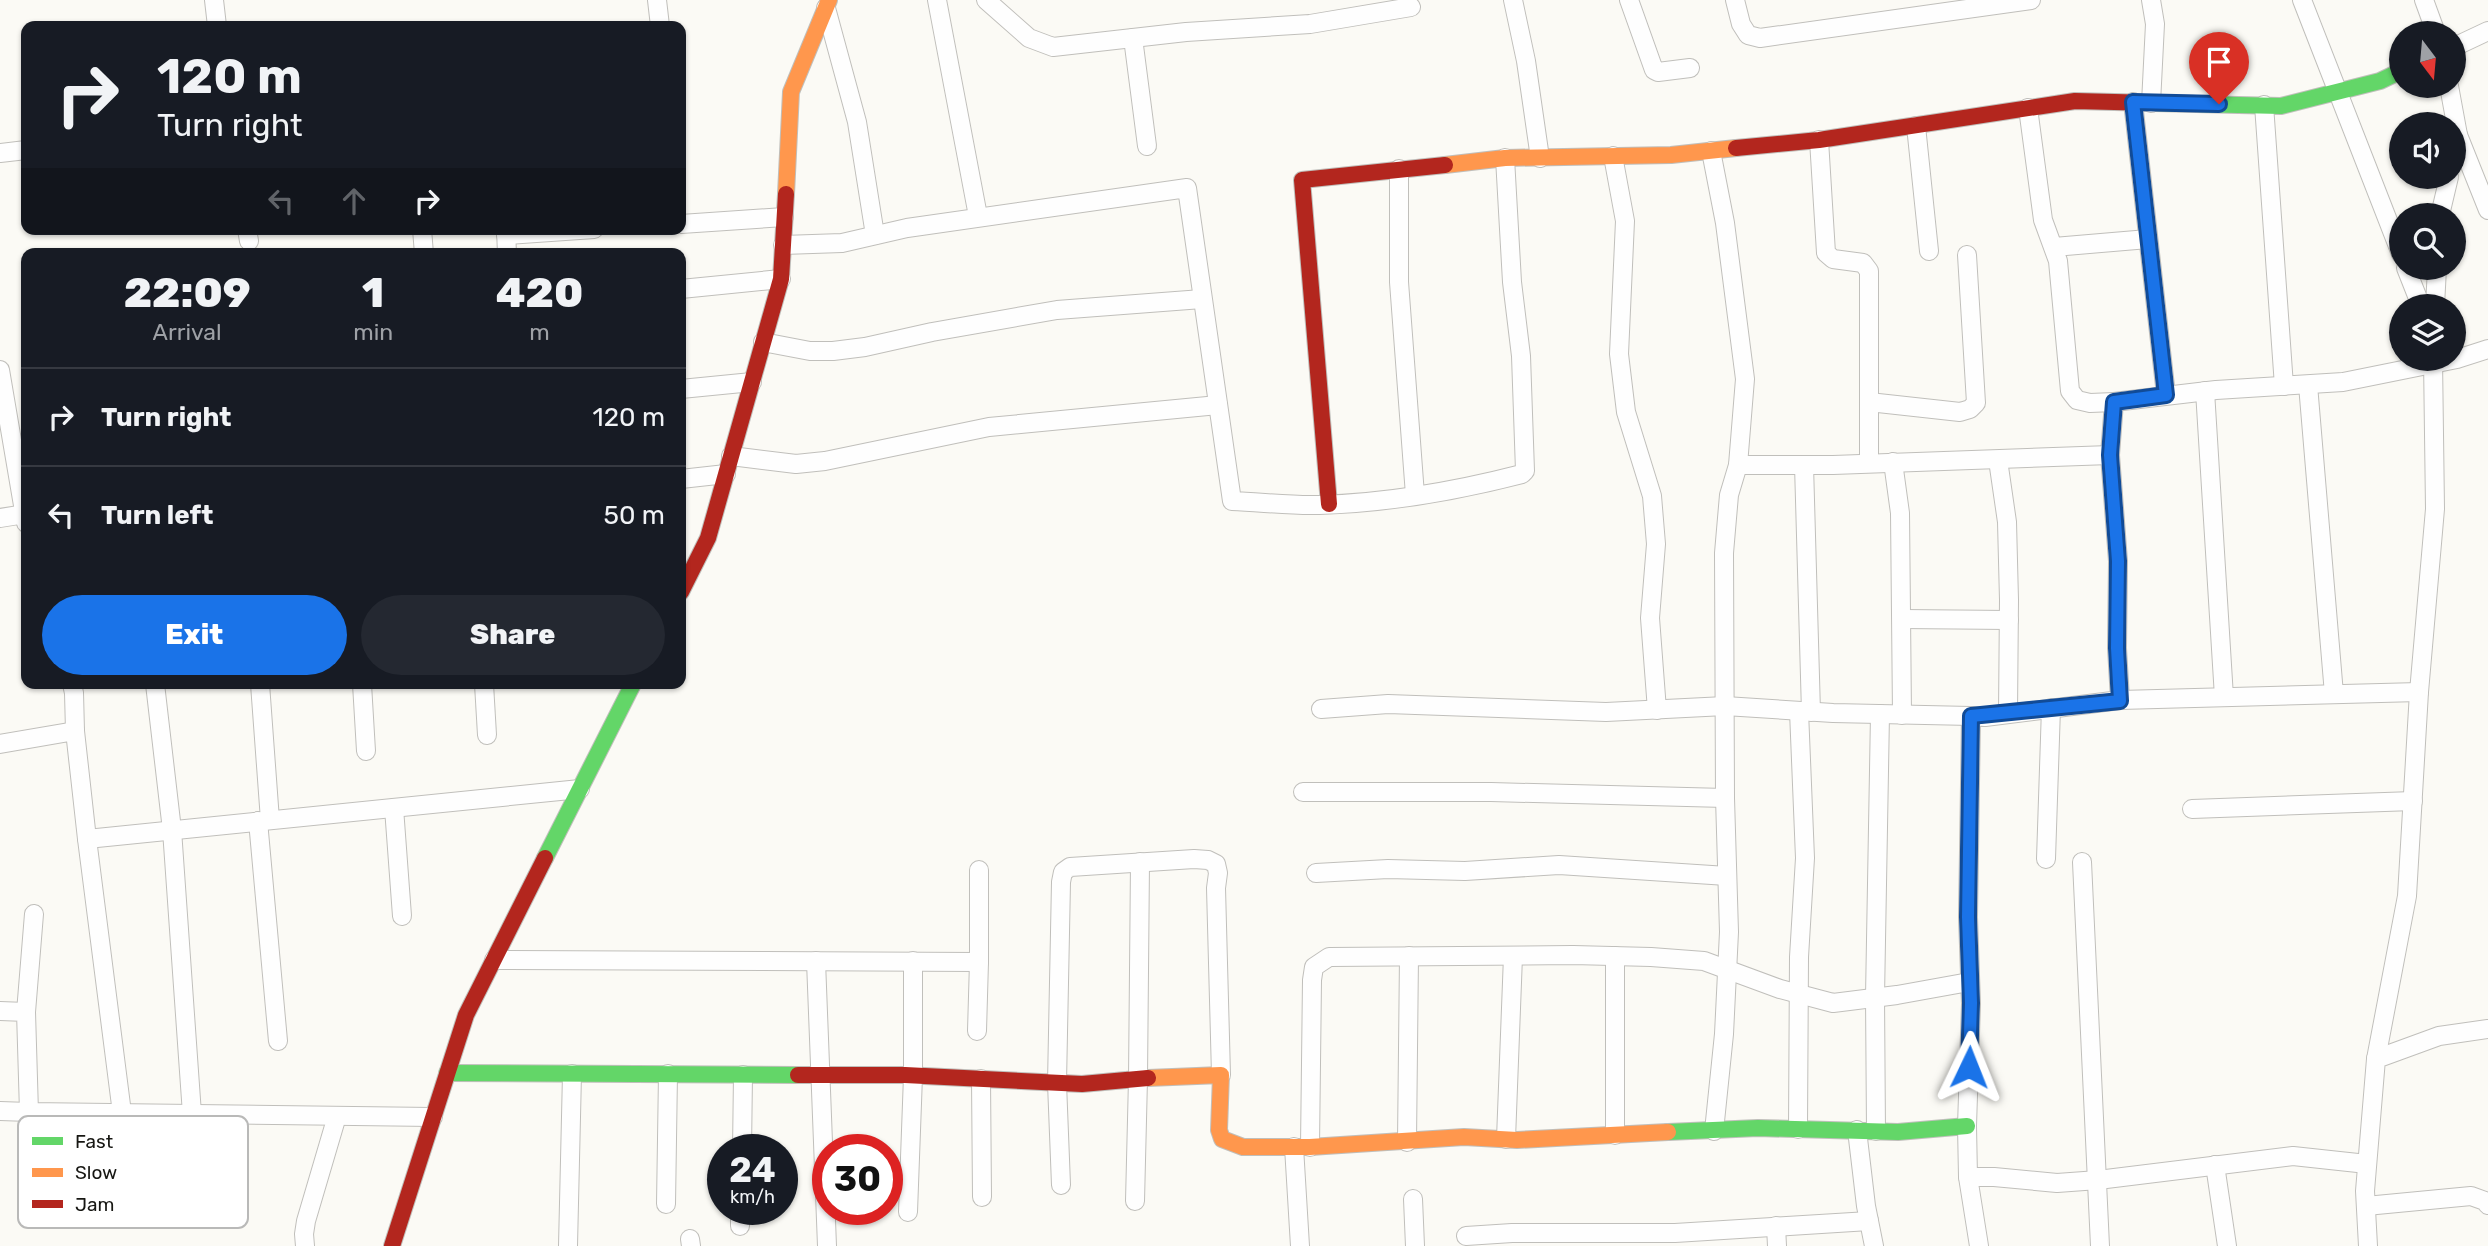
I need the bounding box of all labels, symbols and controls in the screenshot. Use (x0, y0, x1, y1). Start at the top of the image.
north arrow (2389, 21, 2466, 98)
map controls (2389, 21, 2466, 371)
pin (2189, 32, 2249, 104)
icon: arrive (2200, 43, 2238, 81)
text: 120 m (157, 47, 302, 105)
icon: right (42, 49, 133, 140)
text: Turn right (157, 106, 302, 144)
button: sound (2389, 112, 2466, 189)
icon: left (262, 182, 300, 220)
icon: ahead (335, 182, 373, 220)
icon: right (408, 182, 446, 220)
button: search (2389, 203, 2466, 280)
text: 22:09 (124, 268, 251, 318)
text: 1 (362, 268, 384, 318)
text: 420 (496, 268, 583, 318)
button: layers (2389, 294, 2466, 371)
text: Arrival (153, 318, 222, 346)
text: min (353, 318, 393, 346)
text: m (529, 318, 550, 346)
icon: right (42, 398, 80, 436)
text: Turn right (101, 402, 231, 433)
text: 120 m (593, 402, 665, 433)
icon: left (42, 496, 80, 534)
text: Turn left (101, 500, 213, 531)
text: 50 m (604, 500, 665, 531)
button: Exit (42, 595, 347, 675)
button: Share (361, 595, 665, 675)
position arrow (1932, 1030, 2006, 1104)
legend (18, 1116, 248, 1228)
text: Fast (75, 1130, 114, 1153)
speed limit sign: 30 (812, 1134, 903, 1225)
text: 24 (729, 1149, 776, 1191)
text: Slow (75, 1161, 117, 1184)
text: km/h (730, 1186, 775, 1208)
text: Jam (75, 1193, 114, 1216)

